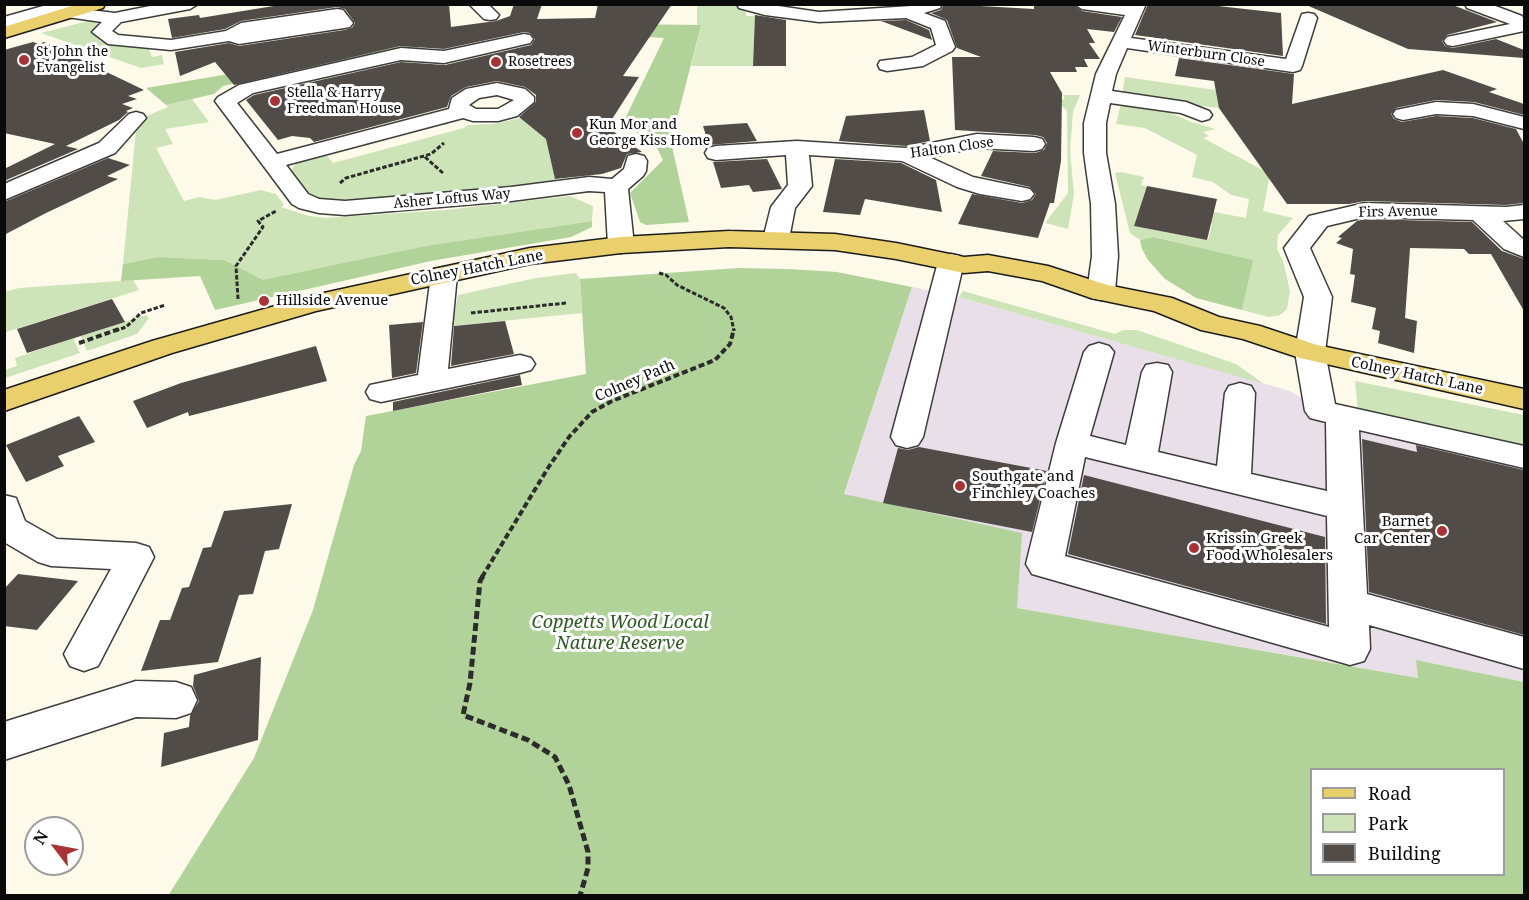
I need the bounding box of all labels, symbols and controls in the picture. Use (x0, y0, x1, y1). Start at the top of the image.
street label: Winterburn Close (1146, 37, 1266, 71)
place label: St John the Evangelist (36, 44, 108, 76)
marker: St John the Evangelist (17, 53, 31, 67)
place label: Rosetrees (508, 54, 572, 70)
marker: Rosetrees (489, 55, 503, 69)
place label: Stella & Harry Freedman House (287, 85, 401, 118)
marker: Stella & Harry Freedman House (268, 94, 282, 108)
place label: Kun Mor and George Kiss Home (589, 117, 710, 150)
marker: Kun Mor and George Kiss Home (570, 126, 584, 140)
street label: Halton Close (909, 134, 995, 162)
street label: Asher Loftus Way (393, 186, 511, 212)
street label: Firs Avenue (1358, 203, 1438, 221)
street label: Colney Hatch Lane (409, 246, 545, 290)
place label: Hillside Avenue (276, 292, 388, 310)
marker: Hillside Avenue (257, 294, 271, 308)
street label: Colney Hatch Lane (1349, 353, 1485, 399)
street label: Colney Path (592, 356, 678, 406)
place label: Southgate and Finchley Coaches (972, 468, 1095, 503)
marker: Southgate and Finchley Coaches (953, 479, 967, 493)
place label: Barnet Car Center (1354, 513, 1430, 548)
marker: Barnet Car Center (1435, 524, 1449, 538)
place label: Krissin Greek Food Wholesalers (1206, 530, 1333, 565)
marker: Krissin Greek Food Wholesalers (1187, 541, 1201, 555)
park label: Coppetts Wood Local Nature Reserve (531, 612, 709, 654)
legend (1310, 768, 1505, 876)
text: Road (1368, 781, 1411, 805)
text: Park (1368, 811, 1408, 835)
north arrow (24, 816, 84, 876)
text: N (28, 826, 53, 849)
text: Building (1368, 841, 1441, 865)

